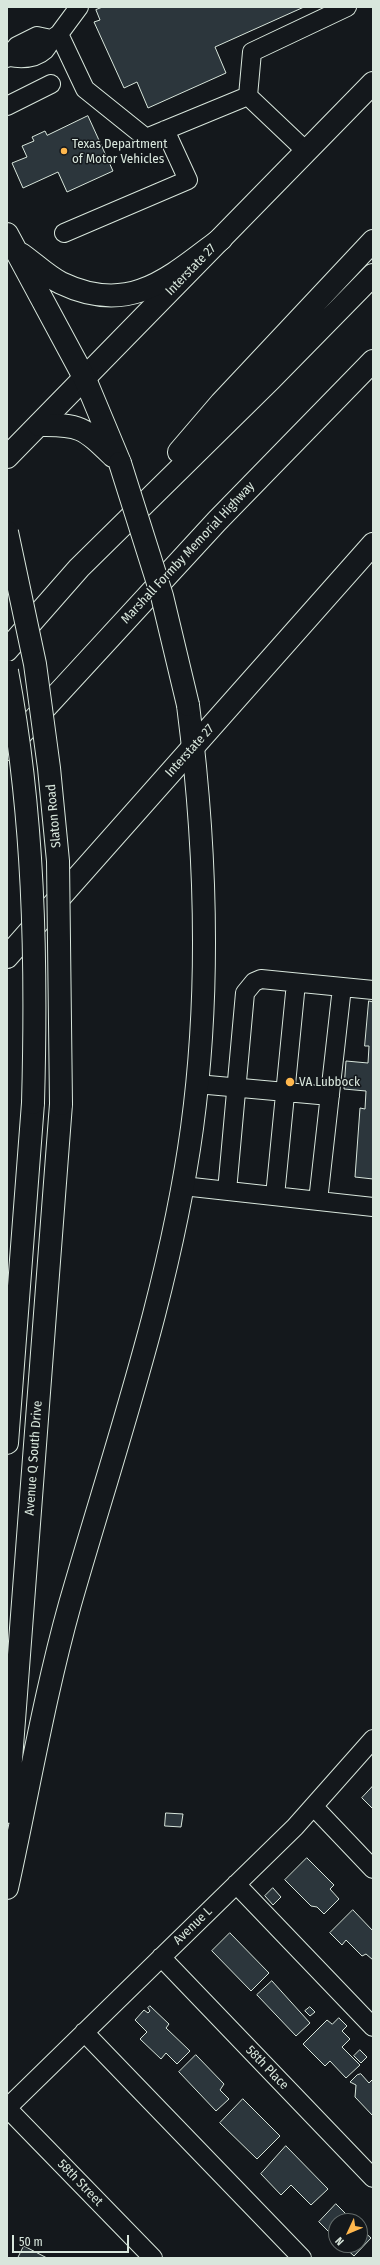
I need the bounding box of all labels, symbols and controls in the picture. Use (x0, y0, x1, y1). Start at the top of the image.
place label: Texas Department of Motor Vehicles (72, 136, 167, 167)
marker: Texas Department of Motor Vehicles (59, 146, 69, 156)
street label: Interstate 27 (163, 241, 219, 299)
street label: Marshall Formby Memorial Highway (118, 479, 258, 627)
street label: Interstate 27 (162, 721, 218, 781)
street label: Slaton Road (43, 783, 65, 849)
place label: VA Lubbock (299, 1074, 360, 1090)
marker: VA Lubbock (284, 1076, 296, 1088)
street label: Avenue Q South Drive (22, 1400, 46, 1516)
street label: Avenue L (170, 1904, 216, 1948)
street label: 58th Place (242, 2043, 292, 2093)
street label: 58th Street (54, 2157, 106, 2209)
north arrow (328, 2213, 368, 2253)
scale bar (14, 2227, 131, 2253)
text: N (333, 2234, 347, 2248)
text: 50 m (19, 2235, 43, 2249)

